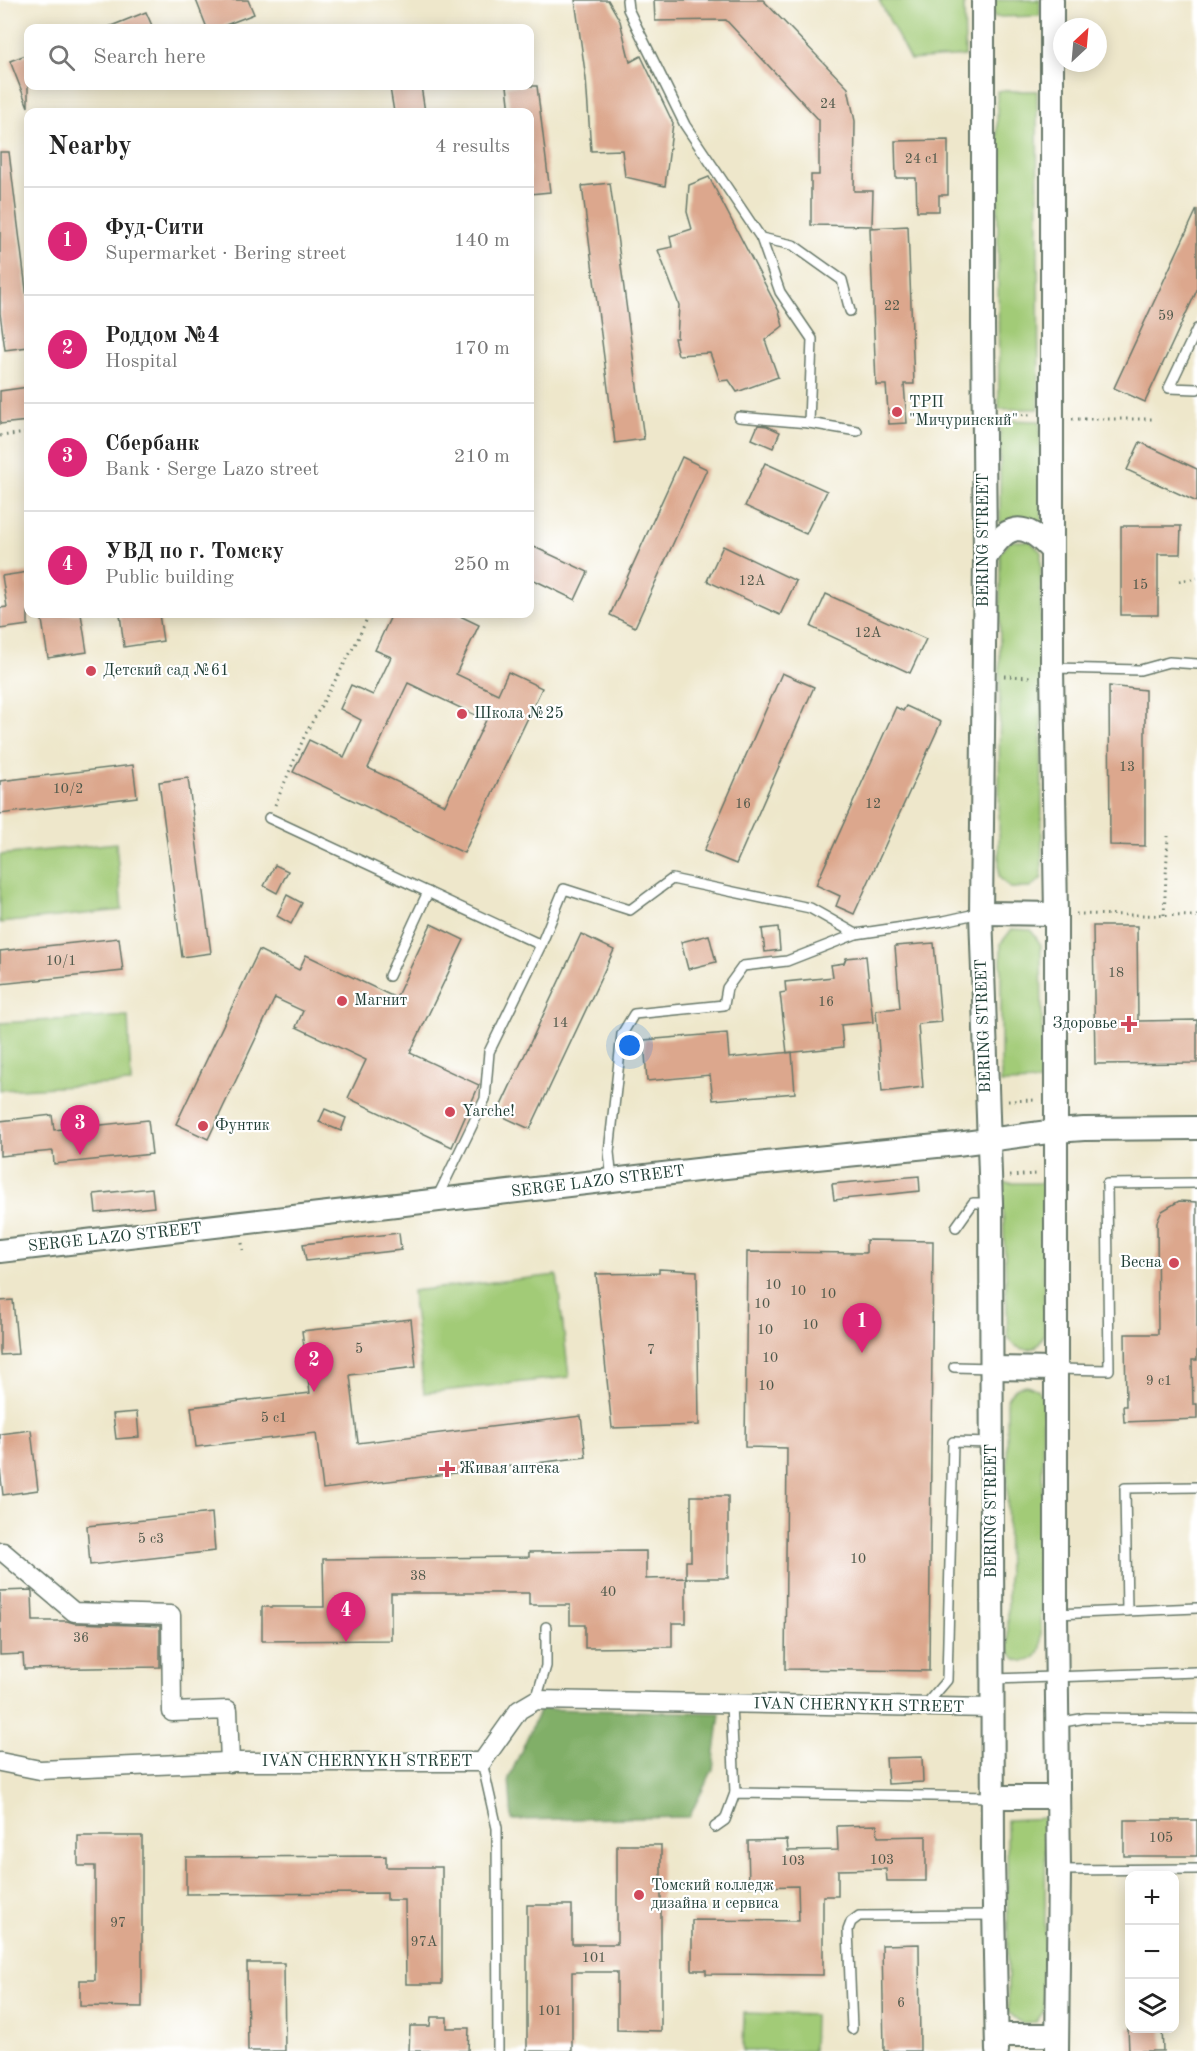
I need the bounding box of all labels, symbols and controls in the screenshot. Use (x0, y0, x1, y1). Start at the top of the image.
north arrow (1053, 18, 1107, 72)
search box (24, 24, 534, 90)
icon: search (45, 41, 78, 74)
text: Search here (93, 46, 206, 68)
house number: 24 (820, 97, 836, 111)
text: Nearby (48, 134, 132, 160)
text: 4 results (435, 137, 510, 157)
house number: 24 с1 (905, 152, 939, 166)
text: Фуд-Сити (105, 217, 204, 239)
text: 1 (62, 231, 73, 251)
text: 140 m (454, 231, 510, 251)
text: Supermarket · Bering street (105, 244, 346, 264)
house number: 22 (884, 299, 900, 313)
house number: 59 (1158, 309, 1174, 323)
text: Роддом №4 (105, 325, 220, 347)
text: 2 (62, 339, 73, 359)
text: 170 m (454, 339, 510, 359)
text: Hospital (105, 352, 177, 372)
place label: ТРП "Мичуринский" (909, 395, 1018, 429)
marker: ТРП "Мичуринский" (890, 405, 904, 419)
text: Сбербанк (105, 433, 199, 455)
text: 3 (62, 447, 73, 467)
text: 210 m (454, 447, 510, 467)
text: Bank · Serge Lazo street (105, 460, 319, 480)
street label: BERING STREET (976, 473, 992, 607)
text: УВД по г. Томску (105, 541, 284, 563)
text: 4 (62, 555, 73, 575)
text: 250 m (454, 555, 510, 575)
text: Public building (105, 568, 234, 588)
house number: 12А (739, 574, 766, 588)
house number: 15 (1132, 578, 1148, 592)
house number: 12А (855, 626, 882, 640)
place label: Детский сад №61 (103, 663, 229, 679)
marker: Детский сад №61 (84, 664, 98, 678)
place label: Школа №25 (474, 706, 564, 722)
marker: Школа №25 (455, 707, 469, 721)
house number: 13 (1119, 760, 1135, 774)
house number: 10/2 (53, 782, 83, 796)
house number: 16 (735, 797, 751, 811)
house number: 12 (865, 797, 881, 811)
house number: 10/1 (46, 954, 76, 968)
street label: BERING STREET (974, 959, 994, 1093)
house number: 18 (1108, 966, 1124, 980)
place label: Магнит (354, 993, 407, 1009)
marker: Магнит (335, 994, 349, 1008)
house number: 16 (818, 995, 834, 1009)
house number: 14 (552, 1016, 568, 1030)
place label: Здоровье (1053, 1016, 1117, 1032)
marker: Здоровье (1122, 1017, 1136, 1031)
your location (615, 1031, 644, 1060)
place label: Yarche! (462, 1104, 515, 1120)
marker: Yarche! (443, 1105, 457, 1119)
pin: 3 (60, 1106, 100, 1155)
place label: Фунтик (215, 1118, 270, 1134)
marker: Фунтик (196, 1119, 210, 1133)
street label: SERGE LAZO STREET (510, 1163, 686, 1201)
street label: SERGE LAZO STREET (27, 1221, 203, 1255)
place label: Весна (1120, 1255, 1162, 1271)
marker: Весна (1167, 1256, 1181, 1270)
house number: 10 (765, 1278, 781, 1292)
house number: 10 (790, 1284, 806, 1298)
house number: 10 (820, 1287, 836, 1301)
house number: 10 (754, 1297, 770, 1311)
pin: 1 (842, 1304, 882, 1353)
house number: 10 (802, 1318, 818, 1332)
house number: 10 (757, 1323, 773, 1337)
pin: 2 (294, 1342, 334, 1392)
house number: 5 (355, 1342, 363, 1356)
house number: 7 (647, 1343, 655, 1357)
house number: 10 (762, 1351, 778, 1365)
house number: 9 с1 (1146, 1374, 1172, 1388)
house number: 10 (758, 1379, 774, 1393)
house number: 5 с1 (261, 1411, 287, 1425)
street label: BERING STREET (984, 1444, 1000, 1578)
place label: Живая аптека (459, 1461, 560, 1477)
marker: Живая аптека (440, 1462, 454, 1476)
house number: 5 с3 (138, 1532, 164, 1546)
house number: 10 (850, 1552, 866, 1566)
house number: 38 (410, 1569, 426, 1583)
house number: 40 (600, 1585, 616, 1599)
pin: 4 (326, 1592, 366, 1642)
house number: 36 (73, 1631, 89, 1645)
street label: IVAN CHERNYKH STREET (754, 1696, 964, 1716)
street label: IVAN CHERNYKH STREET (262, 1754, 472, 1770)
house number: 105 (1149, 1831, 1173, 1845)
house number: 103 (870, 1853, 894, 1867)
house number: 103 (781, 1854, 805, 1868)
map controls (1125, 1871, 1179, 2033)
button: + (1125, 1871, 1179, 1925)
place label: Томский колледж дизайна и сервиса (651, 1878, 779, 1912)
marker: Томский колледж дизайна и сервиса (632, 1888, 646, 1902)
house number: 97 (110, 1916, 126, 1930)
button: − (1125, 1925, 1179, 1979)
house number: 97А (411, 1935, 438, 1949)
house number: 101 (582, 1951, 606, 1965)
button: layers (1125, 1979, 1179, 2033)
house number: 6 (897, 1996, 905, 2010)
house number: 101 (538, 2004, 562, 2018)

